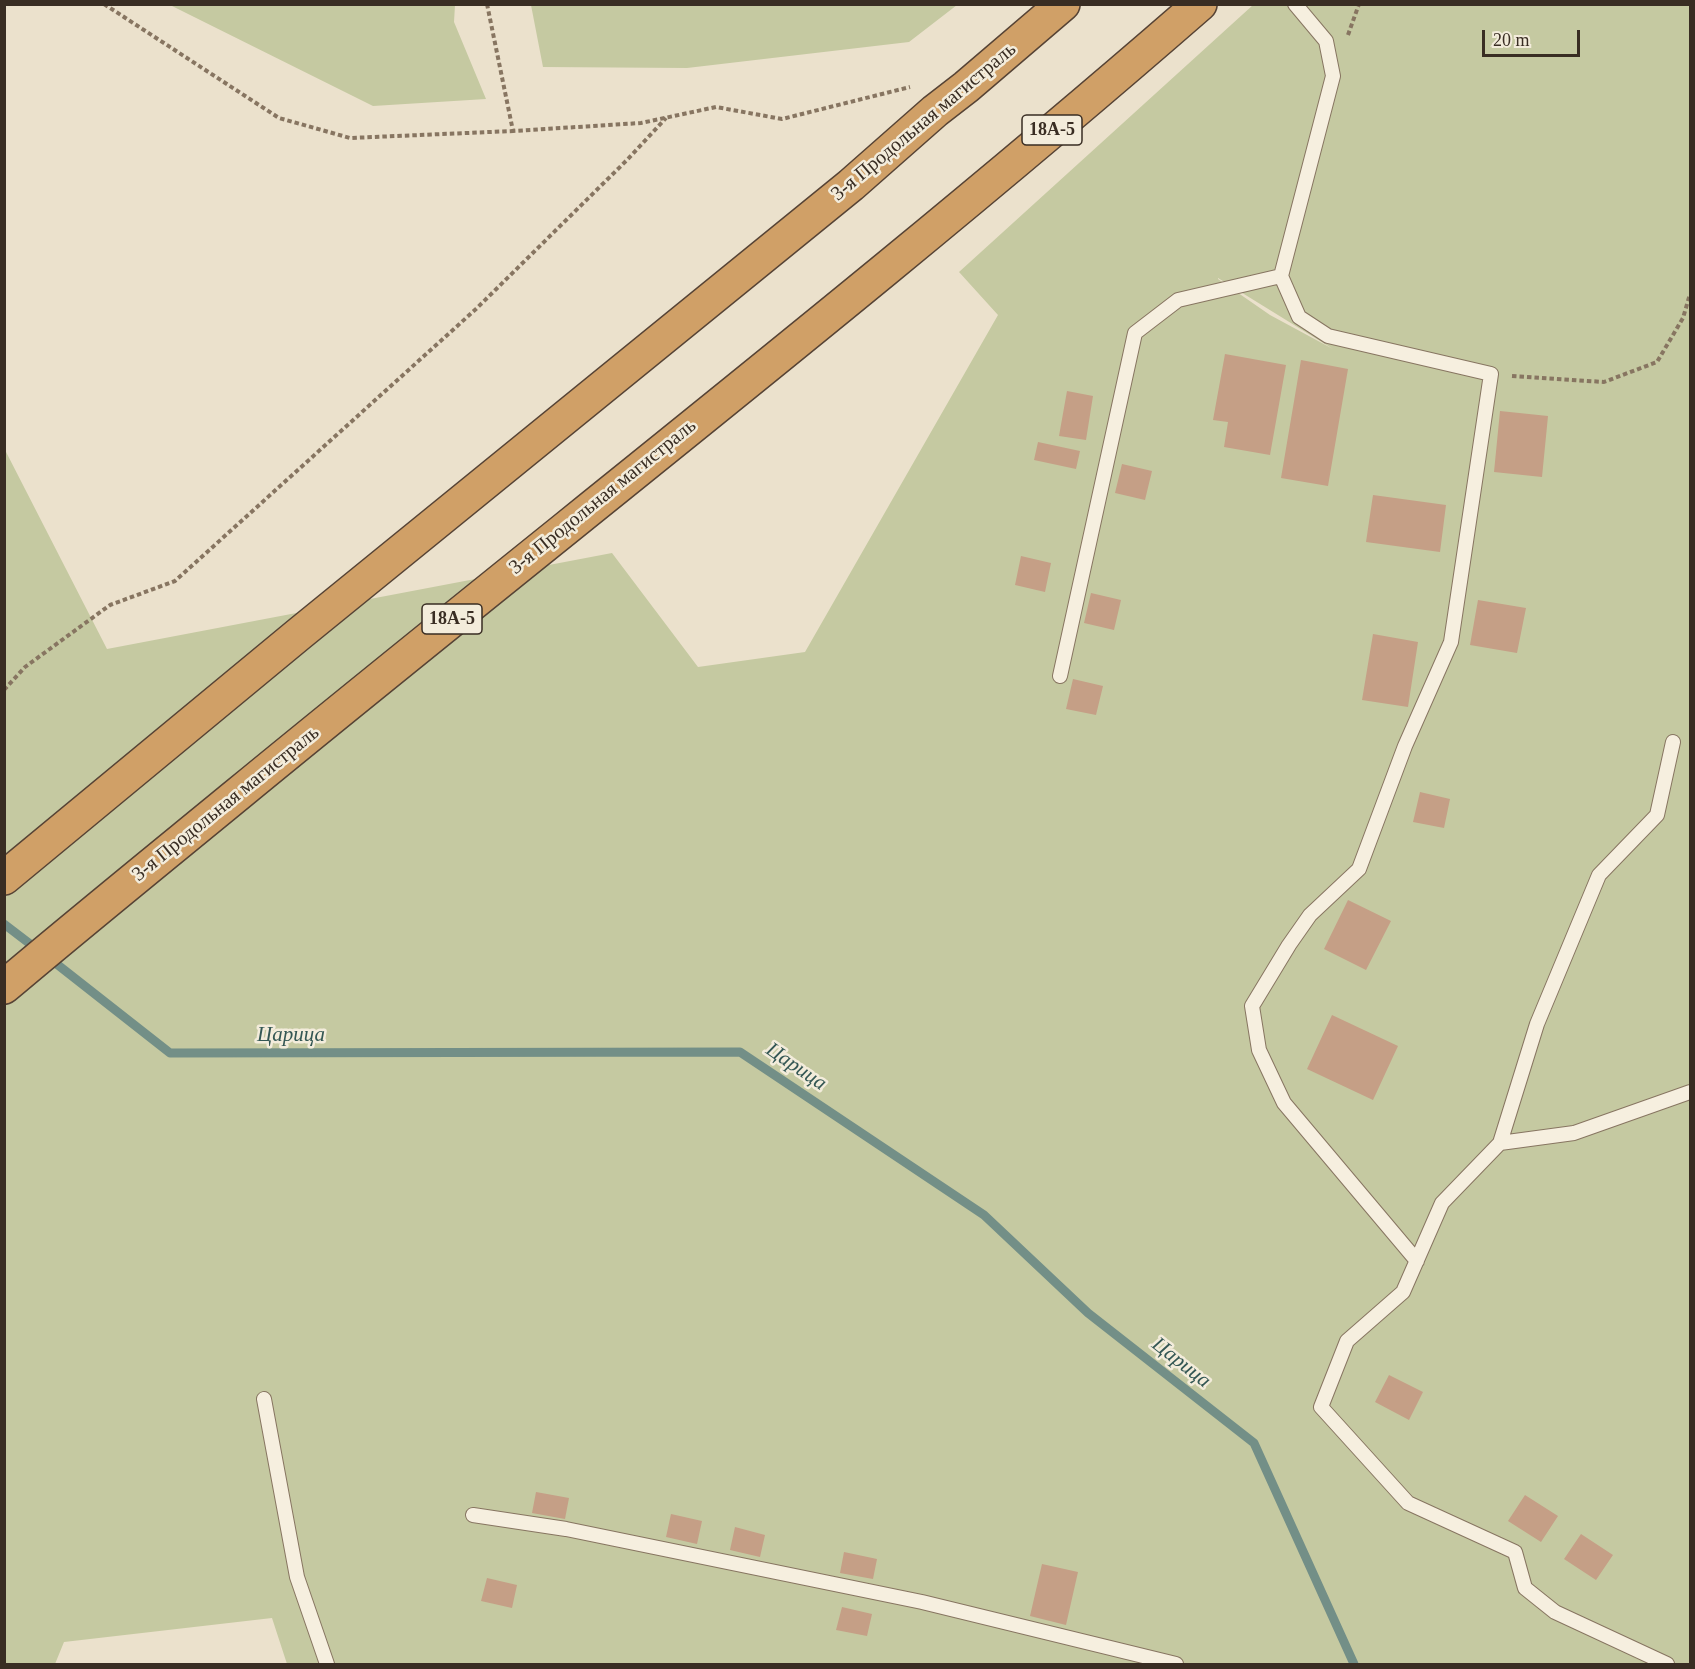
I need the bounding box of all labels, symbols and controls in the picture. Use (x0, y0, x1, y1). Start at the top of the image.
scale bar (1485, 18, 1582, 56)
text: 20 m (1493, 30, 1530, 50)
street label: 3-я Продольная магистраль (827, 38, 1021, 206)
road number: 18А-5 (1022, 115, 1082, 145)
street label: 3-я Продольная магистраль (505, 414, 701, 580)
road number: 18А-5 (422, 604, 482, 634)
street label: 3-я Продольная магистраль (128, 721, 324, 887)
water label: Царица (257, 1022, 325, 1048)
water label: Царица (761, 1038, 831, 1096)
water label: Царица (1146, 1332, 1216, 1394)

